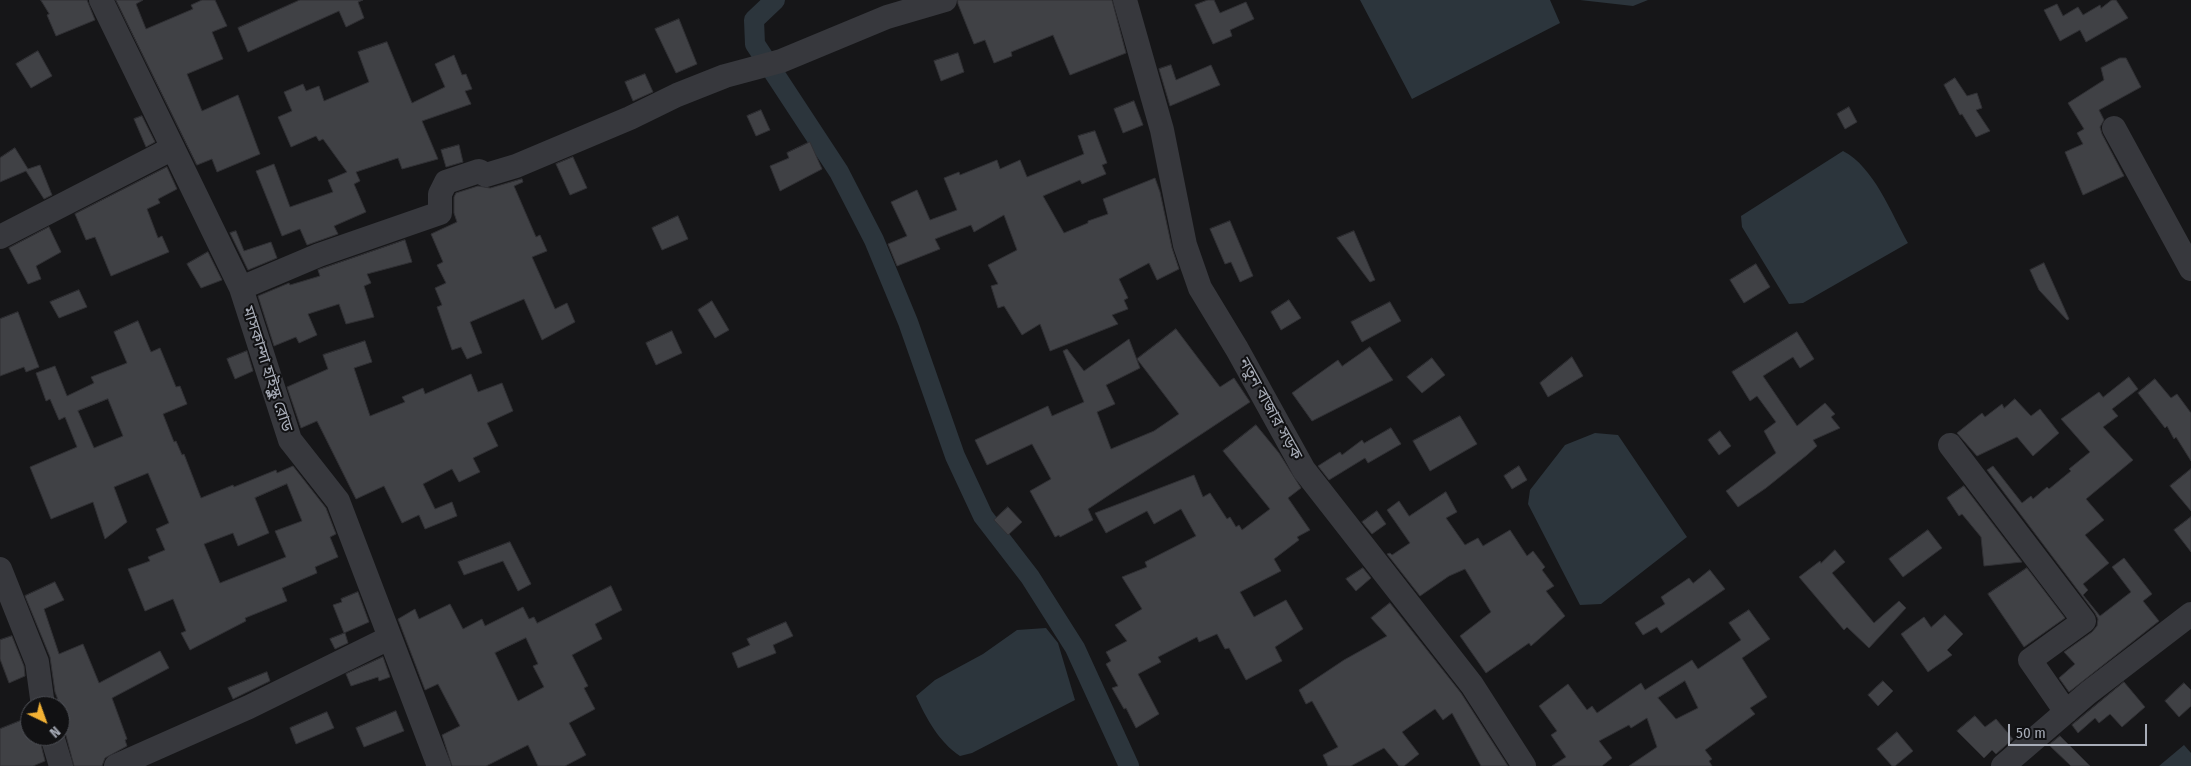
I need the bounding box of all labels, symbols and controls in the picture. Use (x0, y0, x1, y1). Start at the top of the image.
street label: মাসকান্দা হাইস্কুল রোড (238, 304, 296, 434)
street label: নতুন বাজার সড়ক (1234, 355, 1306, 463)
north arrow (20, 696, 70, 746)
scale bar (2011, 714, 2150, 746)
text: N (46, 723, 64, 741)
text: 50 m (2016, 724, 2046, 742)

